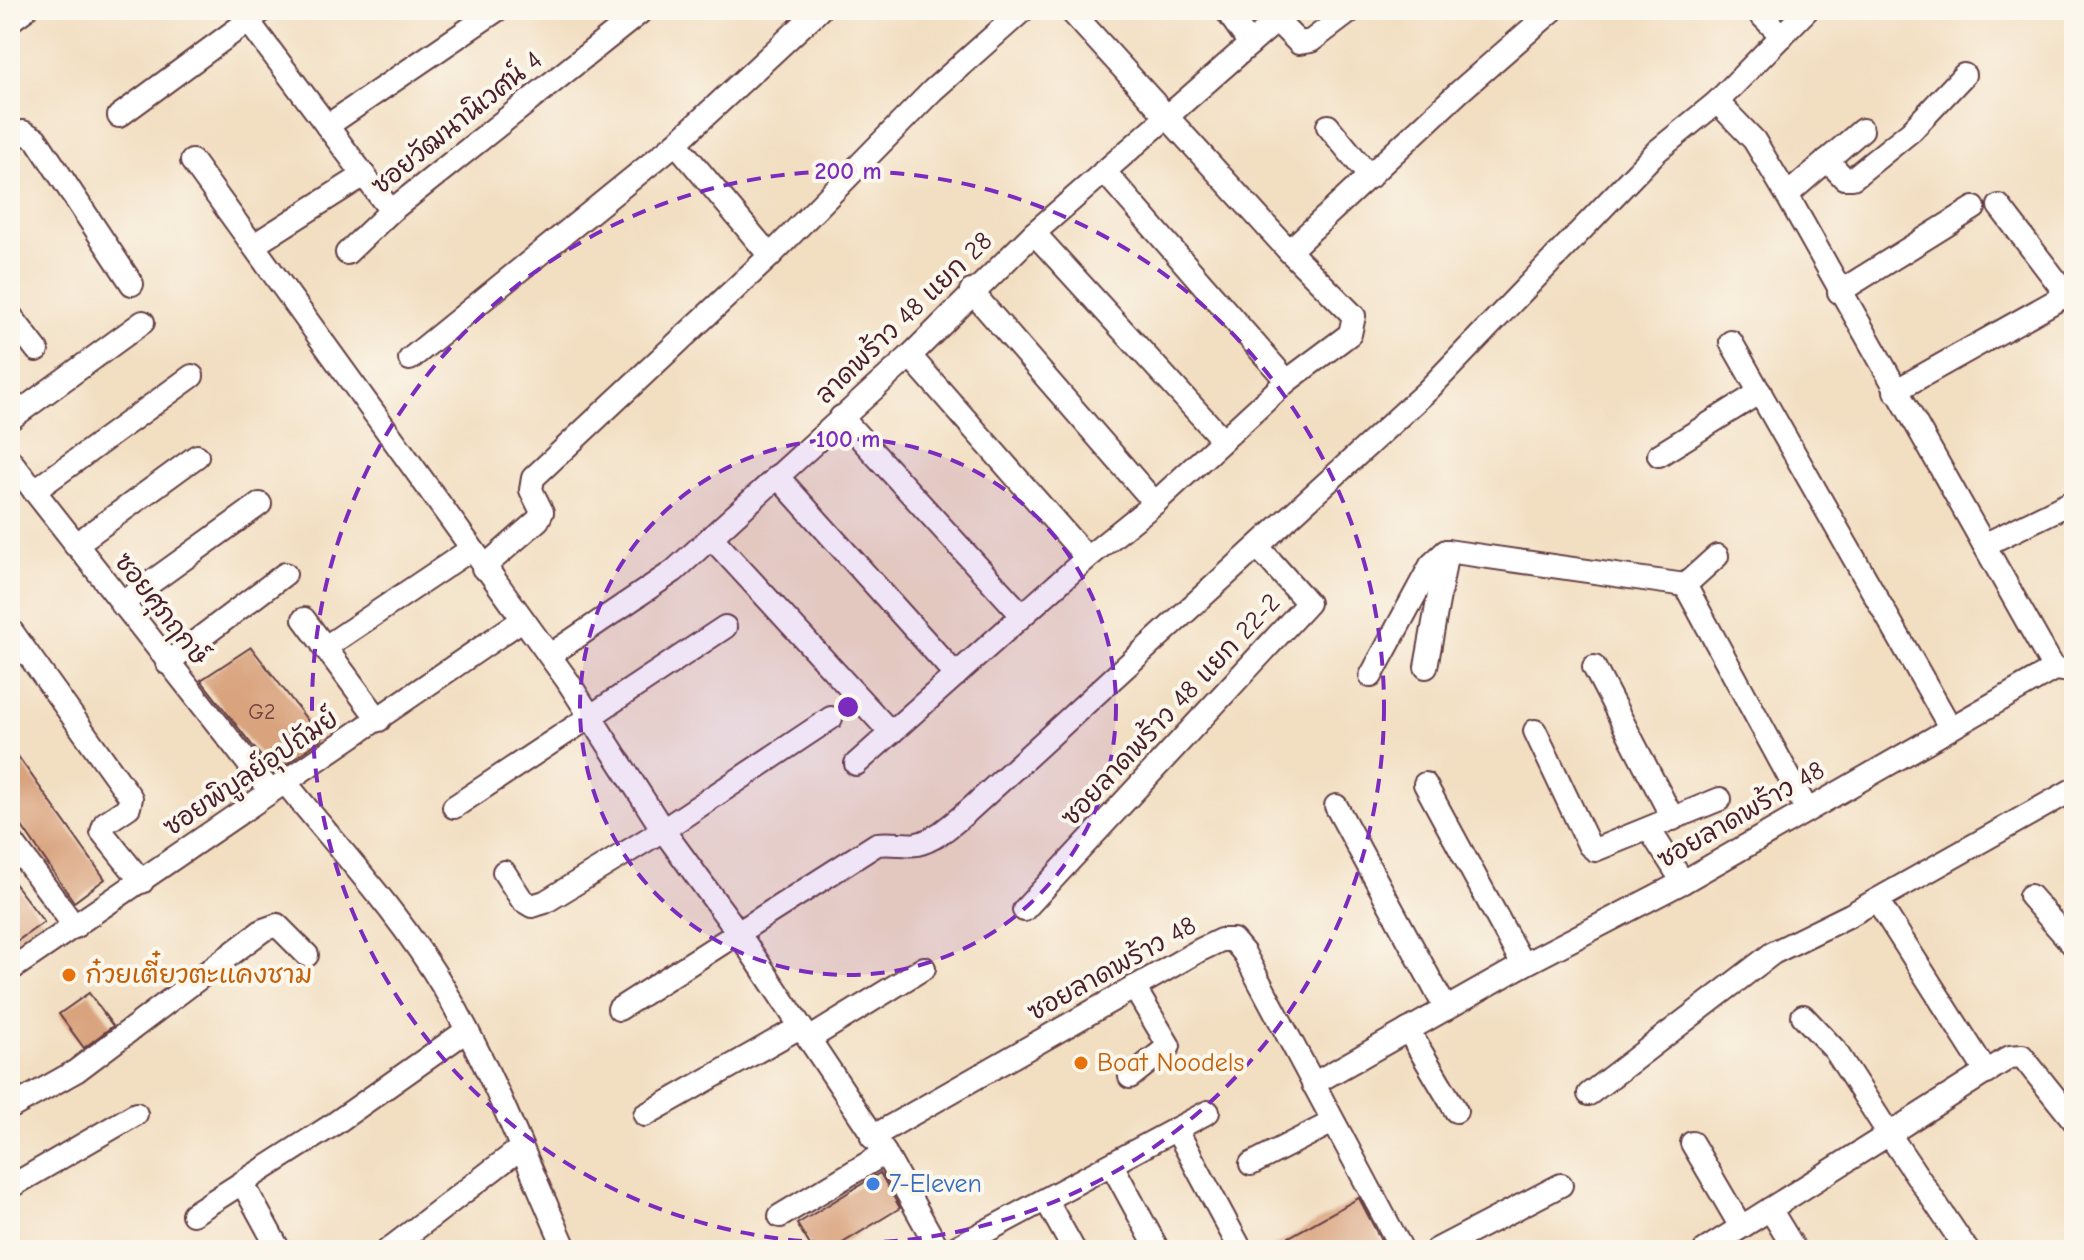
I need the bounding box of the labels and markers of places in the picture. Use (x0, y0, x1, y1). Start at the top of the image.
centre of rings (834, 693, 862, 721)
place label: ก๋วยเตี๋ยวตะแคงชาม (85, 950, 312, 990)
marker: ก๋วยเตี๋ยวตะแคงชาม (60, 966, 78, 984)
place label: Boat Noodels (1097, 1048, 1244, 1078)
marker: Boat Noodels (1072, 1054, 1090, 1072)
place label: 7-Eleven (889, 1169, 982, 1199)
marker: 7-Eleven (864, 1175, 882, 1193)

